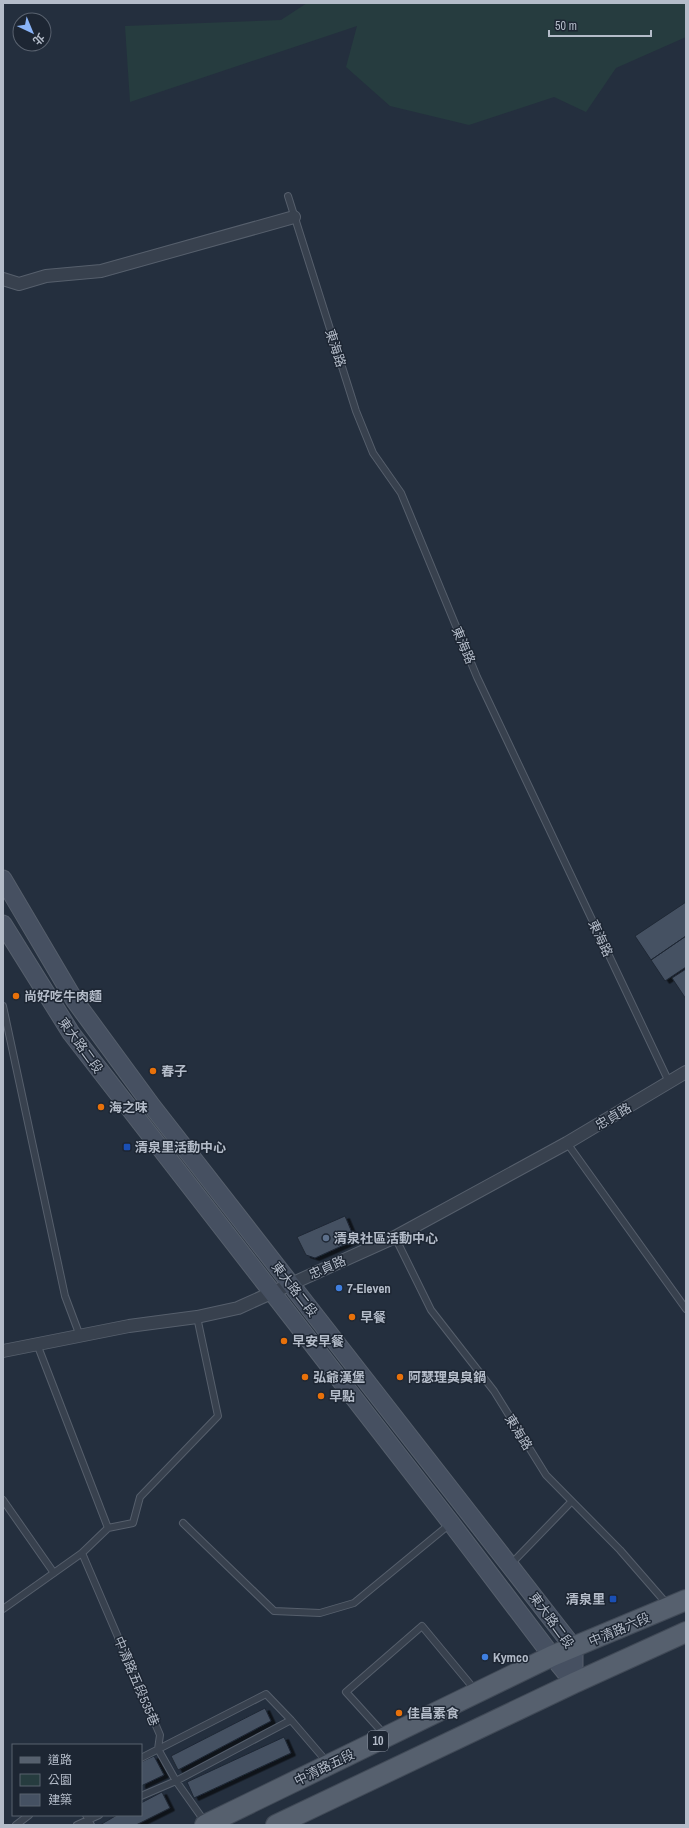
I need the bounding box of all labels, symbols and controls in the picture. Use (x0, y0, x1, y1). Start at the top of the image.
north arrow (12, 12, 52, 52)
scale bar (549, 12, 651, 38)
text: 50 m (555, 18, 577, 34)
text: 北 (30, 30, 48, 48)
street label: 東海路 (321, 327, 350, 369)
street label: 東海路 (448, 624, 479, 666)
street label: 東海路 (585, 917, 616, 959)
place label: 尚好吃牛肉麵 (24, 988, 102, 1005)
marker: 尚好吃牛肉麵 (11, 991, 21, 1001)
street label: 東大路二段 (55, 1014, 107, 1077)
place label: 春子 (161, 1063, 187, 1080)
marker: 春子 (148, 1066, 158, 1076)
place label: 海之味 (109, 1099, 148, 1116)
street label: 忠貞路 (592, 1099, 634, 1134)
marker: 海之味 (96, 1102, 106, 1112)
place label: 清泉里活動中心 (135, 1139, 226, 1156)
marker: 清泉里活動中心 (122, 1142, 132, 1152)
place label: 清泉社區活動中心 (334, 1230, 438, 1247)
marker: 清泉社區活動中心 (321, 1233, 331, 1243)
street label: 忠貞路 (306, 1252, 348, 1283)
street label: 東大路二段 (268, 1258, 321, 1320)
place label: 7-Eleven (347, 1280, 391, 1297)
marker: 7-Eleven (334, 1283, 344, 1293)
place label: 早餐 (360, 1309, 386, 1326)
marker: 早餐 (347, 1312, 357, 1322)
place label: 早安早餐 (292, 1333, 344, 1350)
marker: 早安早餐 (279, 1336, 289, 1346)
place label: 弘爺漢堡 (313, 1369, 365, 1386)
place label: 阿瑟理臭臭鍋 (408, 1369, 486, 1386)
marker: 弘爺漢堡 (300, 1372, 310, 1382)
marker: 阿瑟理臭臭鍋 (395, 1372, 405, 1382)
place label: 早點 (329, 1388, 355, 1405)
marker: 早點 (316, 1391, 326, 1401)
street label: 東海路 (501, 1411, 536, 1453)
street label: 東大路二段 (526, 1589, 578, 1652)
place label: 清泉里 (566, 1591, 605, 1608)
marker: 清泉里 (608, 1594, 618, 1604)
street label: 中清路六段 (586, 1609, 652, 1650)
street label: 中清路五段535巷 (110, 1634, 163, 1729)
place label: Kymco (493, 1649, 529, 1666)
marker: Kymco (480, 1652, 490, 1662)
place label: 佳昌素食 (407, 1705, 459, 1722)
marker: 佳昌素食 (394, 1708, 404, 1718)
road number: 10 (368, 1731, 388, 1751)
legend (12, 1744, 142, 1816)
street label: 中清路五段 (291, 1746, 357, 1789)
text: 道路 (48, 1752, 72, 1768)
text: 公園 (48, 1772, 72, 1788)
text: 建築 (48, 1792, 72, 1808)

